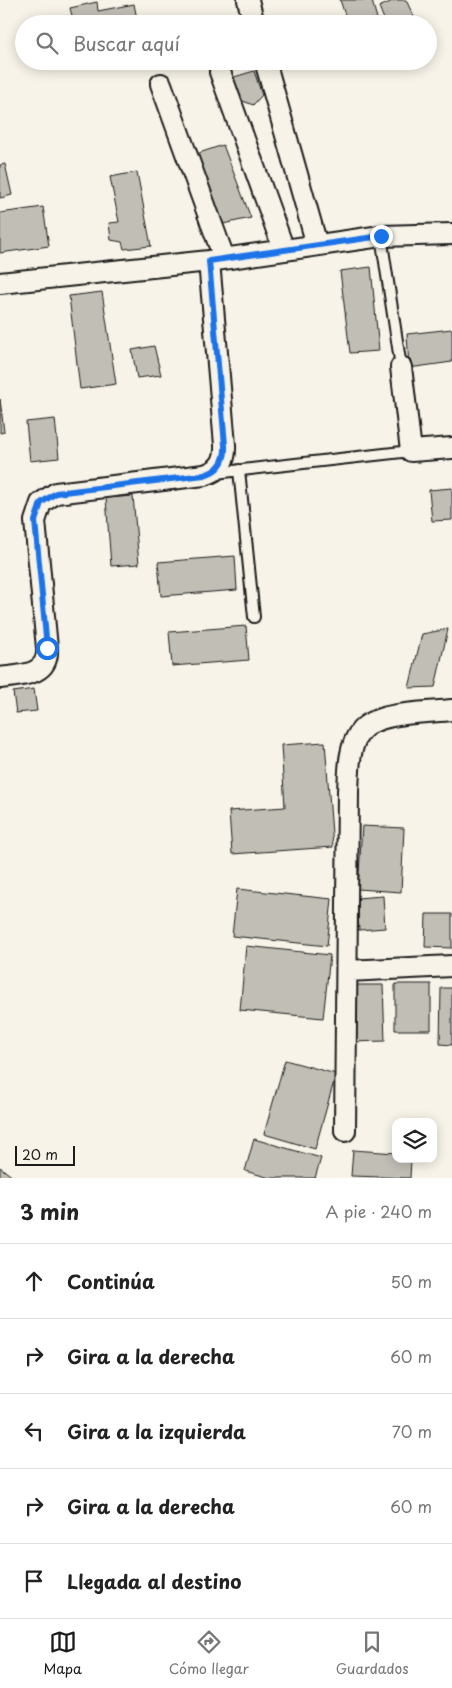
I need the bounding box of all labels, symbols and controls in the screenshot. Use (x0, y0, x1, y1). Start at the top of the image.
search box (15, 15, 437, 70)
icon: search (33, 29, 61, 57)
text: Buscar aquí (73, 29, 180, 57)
route end (370, 225, 393, 248)
route start (36, 637, 59, 660)
map controls (392, 1118, 437, 1163)
button: layers (392, 1118, 437, 1163)
scale bar (15, 1143, 75, 1166)
text: 20 m (22, 1144, 58, 1165)
text: 3 min (20, 1195, 79, 1227)
text: A pie · 240 m (325, 1199, 432, 1223)
icon: ahead (20, 1267, 48, 1295)
text: Continúa (67, 1267, 155, 1295)
text: 50 m (391, 1269, 432, 1293)
icon: right (20, 1342, 48, 1370)
text: Gira a la derecha (67, 1342, 235, 1370)
text: 60 m (390, 1344, 432, 1368)
icon: left (20, 1417, 48, 1445)
text: Gira a la izquierda (67, 1417, 246, 1445)
text: 70 m (392, 1419, 432, 1443)
icon: right (20, 1492, 48, 1520)
text: Gira a la derecha (67, 1492, 235, 1520)
text: 60 m (390, 1494, 432, 1518)
icon: arrive (20, 1567, 48, 1595)
text: Llegada al destino (67, 1567, 241, 1595)
tab: Mapa (43, 1628, 82, 1679)
tab: Cómo llegar (169, 1628, 249, 1679)
tab: Guardados (336, 1628, 409, 1679)

